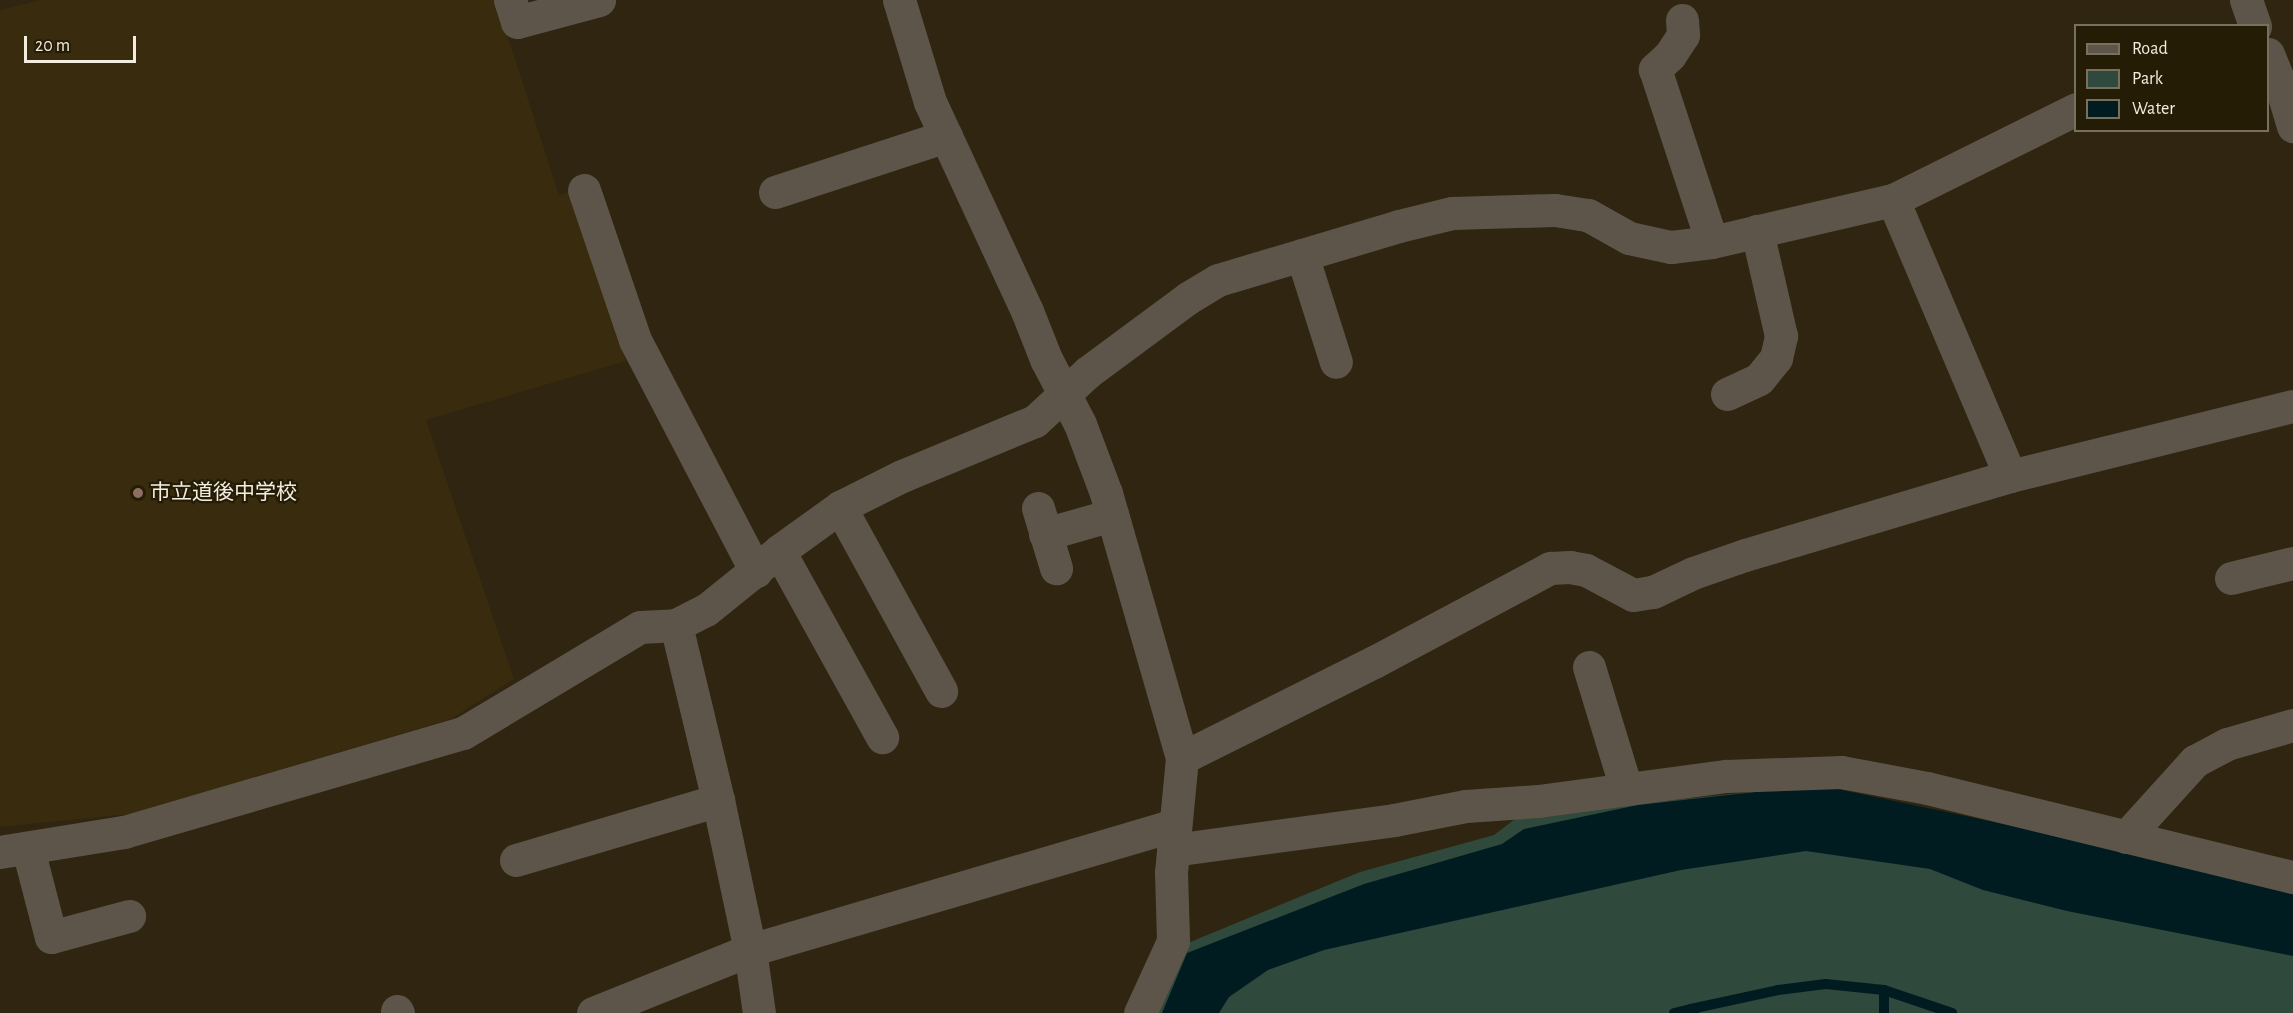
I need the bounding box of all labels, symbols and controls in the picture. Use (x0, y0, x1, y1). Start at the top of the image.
scale bar (27, 24, 140, 62)
legend (2074, 24, 2269, 132)
text: 20 m (35, 37, 70, 55)
text: Road (2132, 40, 2168, 58)
text: Park (2132, 70, 2163, 88)
text: Water (2132, 100, 2175, 118)
place label: 市立道後中学校 (150, 480, 297, 506)
marker: 市立道後中学校 (131, 486, 145, 500)

